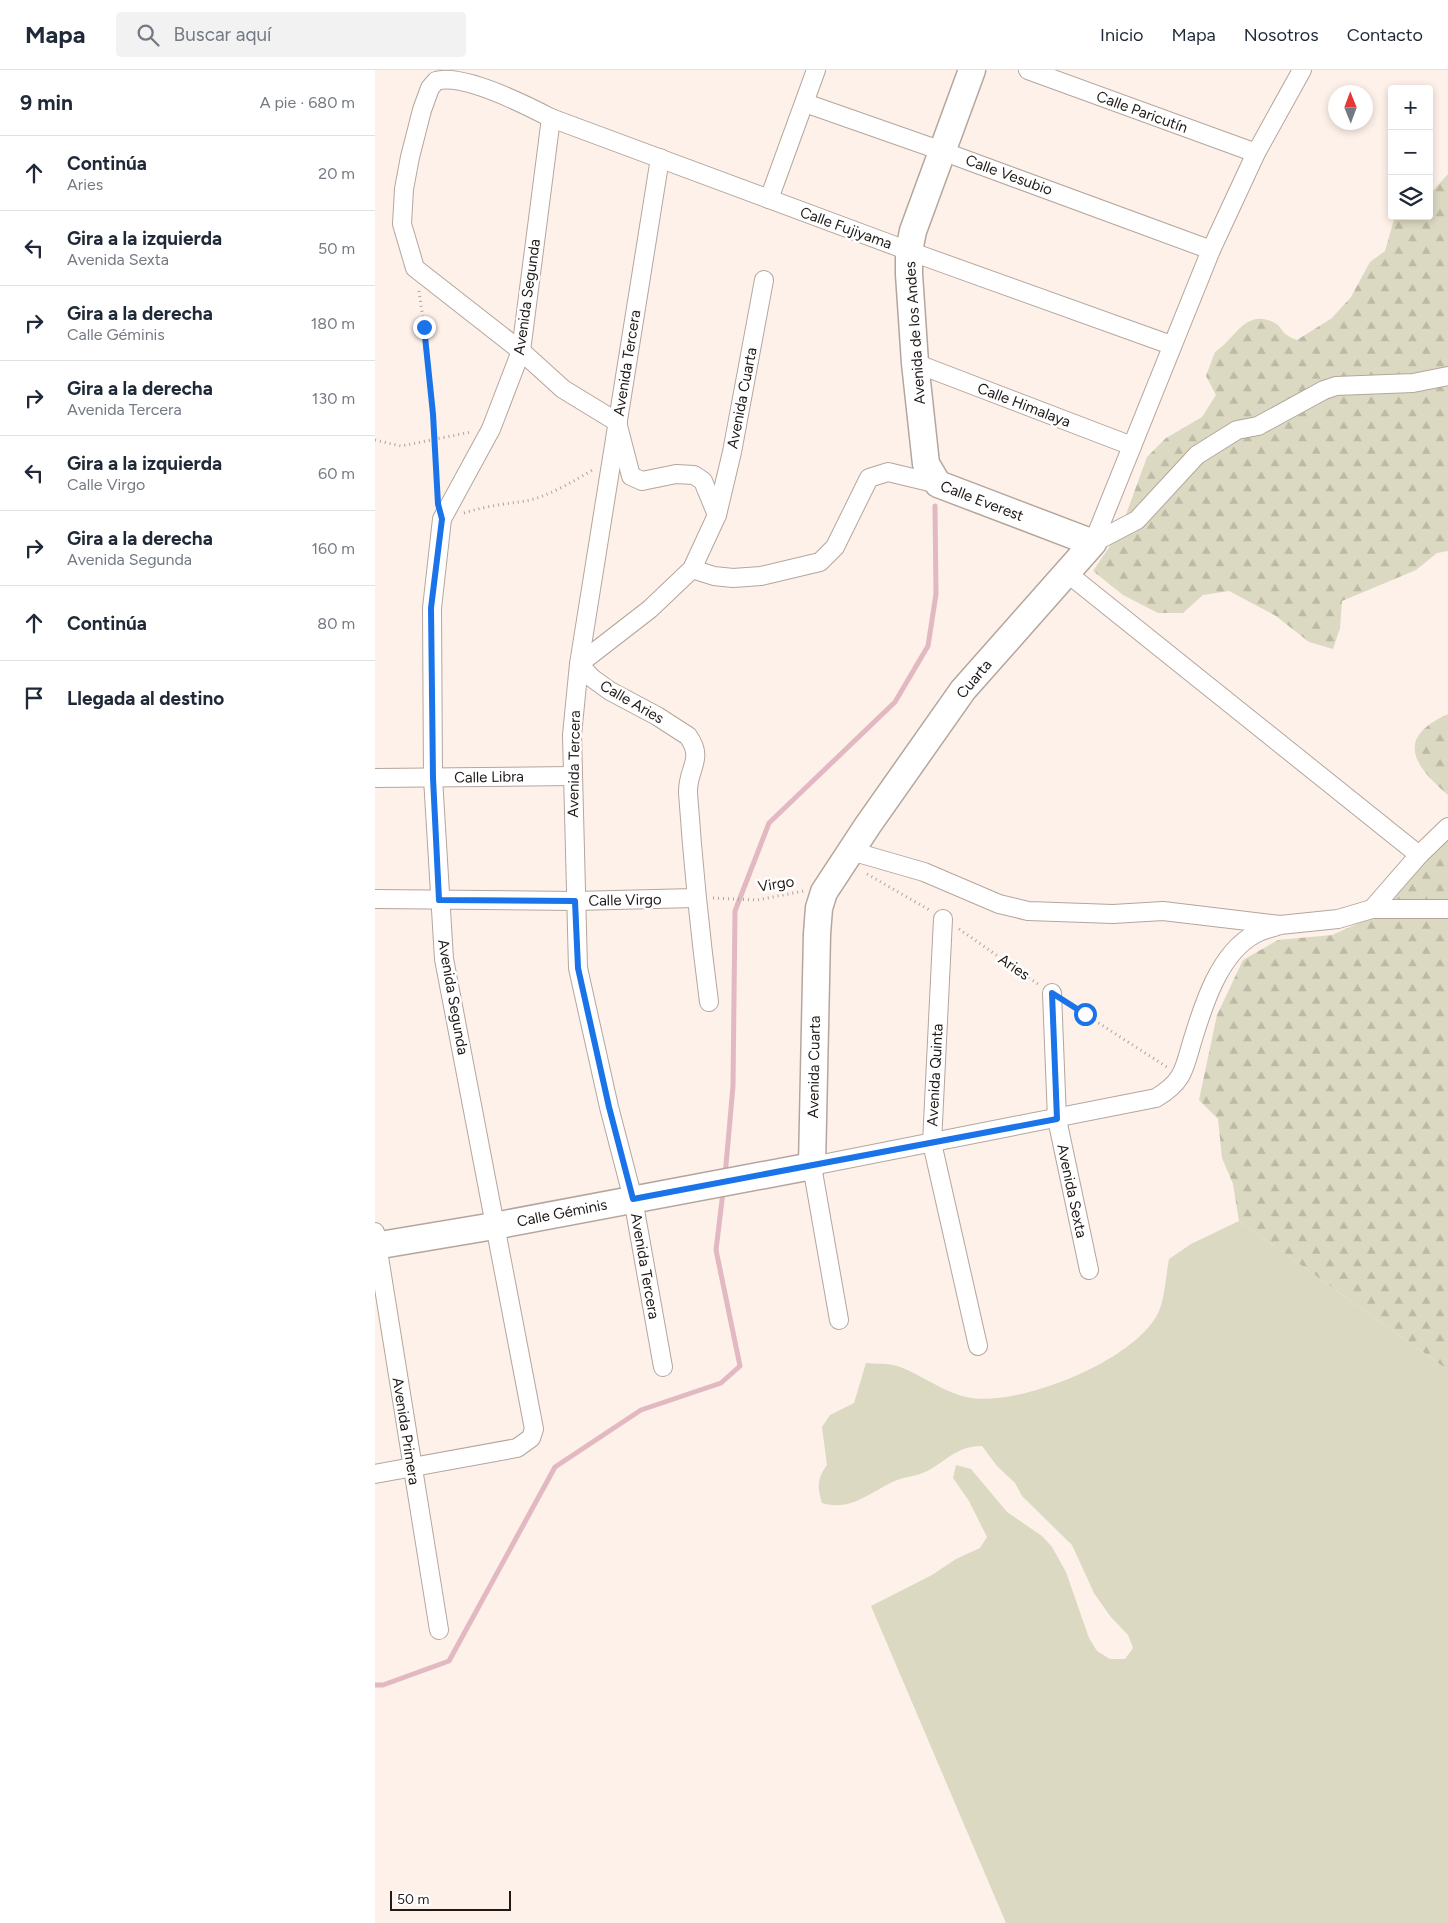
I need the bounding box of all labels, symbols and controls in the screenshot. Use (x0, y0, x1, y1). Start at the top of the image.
search box (116, 12, 466, 57)
text: Mapa (25, 20, 86, 49)
icon: search (134, 21, 162, 49)
text: Buscar aquí (174, 23, 271, 46)
text: Inicio (1100, 24, 1144, 46)
text: Mapa (1172, 24, 1216, 46)
text: Nosotros (1244, 24, 1319, 46)
text: Contacto (1347, 24, 1423, 46)
north arrow (1328, 85, 1373, 130)
map controls (1388, 85, 1433, 220)
button: + (1388, 85, 1433, 130)
street label: Calle Paricutín (1094, 87, 1190, 137)
text: 9 min (20, 90, 73, 115)
text: A pie · 680 m (260, 93, 355, 112)
button: − (1388, 130, 1433, 175)
street label: Calle Vesubio (963, 151, 1055, 199)
text: Continúa (67, 152, 147, 175)
icon: ahead (20, 159, 48, 187)
text: 20 m (318, 164, 355, 183)
text: Aries (67, 175, 103, 194)
button: layers (1388, 175, 1433, 220)
street label: Calle Fujiyama (798, 203, 894, 253)
text: Gira a la izquierda (67, 227, 222, 250)
icon: left (20, 234, 48, 262)
street label: Avenida Segunda (510, 238, 544, 356)
text: 50 m (318, 239, 355, 258)
text: Avenida Sexta (67, 250, 169, 269)
street label: Avenida de los Andes (901, 261, 929, 405)
text: Gira a la derecha (67, 302, 213, 325)
icon: right (20, 309, 48, 337)
street label: Avenida Tercera (610, 309, 644, 417)
text: 180 m (311, 314, 355, 333)
route end (413, 316, 436, 339)
text: Calle Géminis (67, 325, 165, 344)
street label: Avenida Cuarta (723, 346, 761, 450)
text: Gira a la derecha (67, 377, 213, 400)
street label: Calle Himalaya (975, 379, 1073, 431)
icon: right (20, 384, 48, 412)
text: 130 m (312, 389, 355, 408)
text: Avenida Tercera (67, 400, 182, 419)
text: Gira a la izquierda (67, 452, 222, 475)
icon: left (20, 459, 48, 487)
text: 60 m (318, 464, 355, 483)
text: Calle Virgo (67, 475, 145, 494)
street label: Calle Everest (938, 477, 1026, 525)
text: Gira a la derecha (67, 527, 213, 550)
icon: right (20, 534, 48, 562)
text: 160 m (312, 539, 355, 558)
text: Avenida Segunda (67, 550, 192, 569)
icon: ahead (20, 609, 48, 637)
text: Continúa (67, 612, 147, 635)
text: 80 m (317, 614, 355, 633)
street label: Cuarta (953, 656, 995, 702)
street label: Calle Aries (597, 676, 667, 728)
icon: arrive (20, 684, 48, 712)
text: Llegada al destino (67, 687, 224, 710)
street label: Avenida Tercera (564, 710, 584, 818)
street label: Calle Libra (454, 767, 524, 787)
street label: Virgo (757, 872, 796, 896)
street label: Calle Virgo (588, 890, 662, 910)
street label: Avenida Segunda (434, 938, 472, 1056)
street label: Aries (995, 950, 1033, 984)
route start (1074, 1003, 1097, 1026)
street label: Avenida Cuarta (804, 1015, 824, 1119)
street label: Avenida Quinta (923, 1023, 947, 1127)
street label: Avenida Sexta (1053, 1142, 1091, 1240)
street label: Calle Géminis (515, 1195, 609, 1231)
street label: Avenida Tercera (627, 1212, 663, 1320)
street label: Avenida Primera (389, 1376, 423, 1486)
scale bar (390, 1888, 511, 1911)
text: 50 m (397, 1891, 429, 1908)

